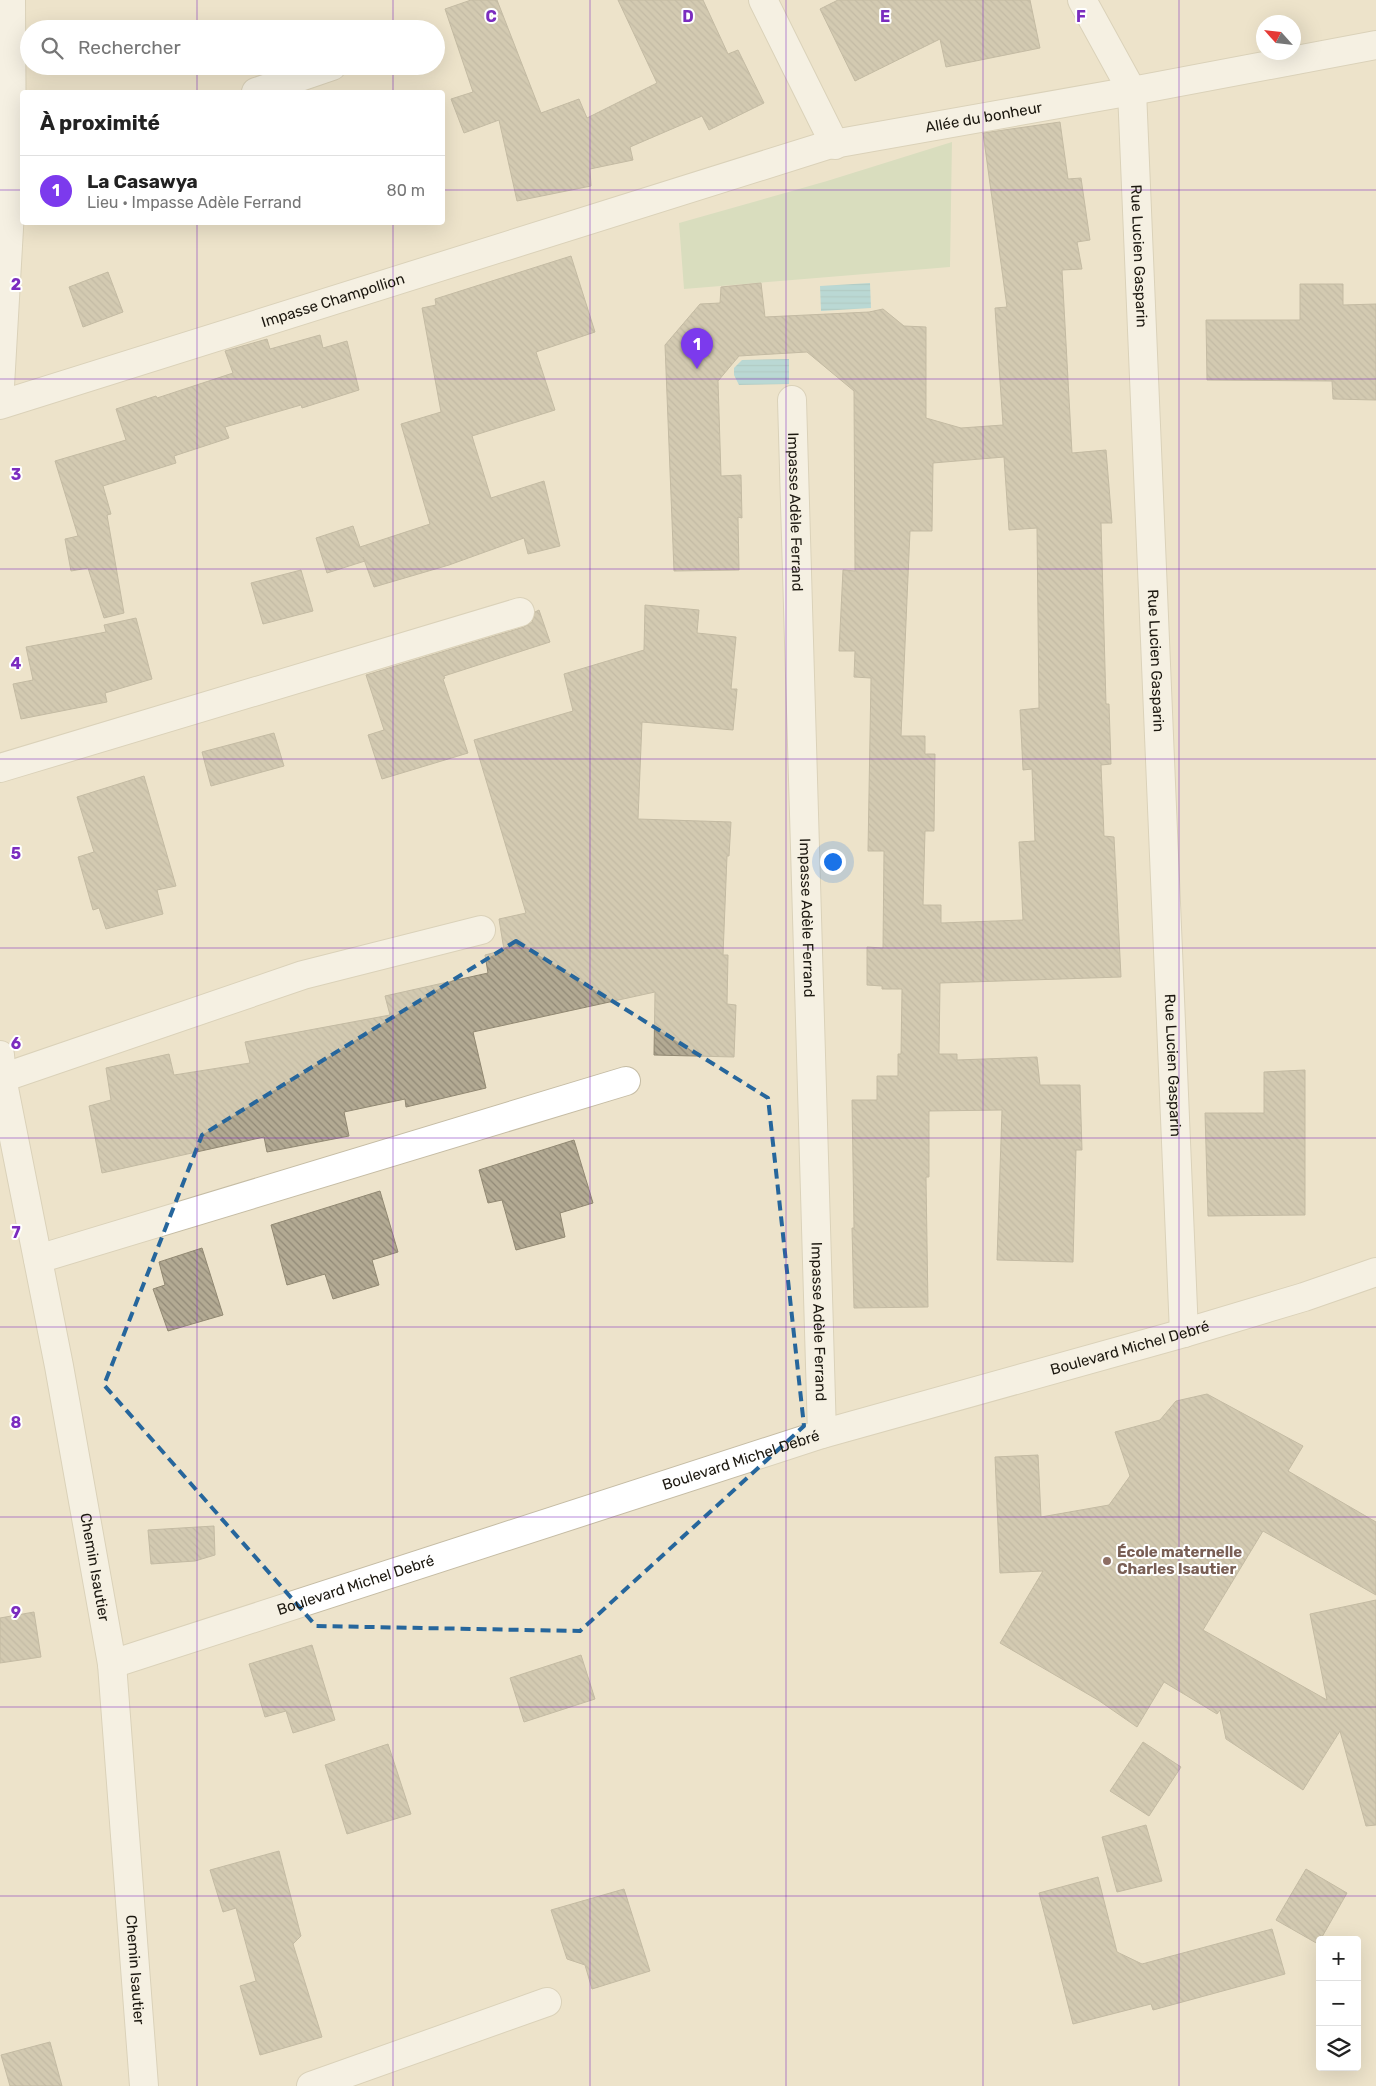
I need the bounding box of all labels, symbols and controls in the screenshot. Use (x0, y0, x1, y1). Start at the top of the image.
text: C (485, 7, 497, 26)
text: D (682, 7, 694, 26)
text: E (880, 7, 890, 26)
text: F (1076, 7, 1086, 26)
north arrow (1256, 15, 1301, 60)
search box (20, 20, 445, 75)
icon: search (38, 34, 66, 62)
text: Rechercher (78, 36, 181, 59)
street label: Allée du bonheur (924, 98, 1044, 137)
text: À proximité (40, 110, 160, 135)
text: La Casawya (87, 170, 198, 193)
text: 1 (52, 181, 60, 200)
text: 80 m (387, 181, 425, 200)
street label: Rue Lucien Gasparin (1127, 184, 1151, 328)
text: Lieu · Impasse Adèle Ferrand (87, 193, 301, 212)
street label: Impasse Champollion (259, 270, 407, 331)
text: 2 (11, 275, 21, 294)
pin: 1 (681, 328, 713, 369)
street label: Impasse Adèle Ferrand (784, 432, 807, 592)
text: 3 (11, 465, 21, 484)
street label: Rue Lucien Gasparin (1144, 589, 1168, 733)
text: 4 (11, 654, 22, 673)
street label: Impasse Adèle Ferrand (796, 838, 818, 998)
text: 5 (11, 844, 21, 863)
your location (820, 849, 846, 875)
street label: Rue Lucien Gasparin (1161, 993, 1185, 1137)
text: 6 (11, 1034, 21, 1053)
text: 7 (11, 1223, 21, 1242)
street label: Impasse Adèle Ferrand (807, 1242, 830, 1402)
street label: Boulevard Michel Debré (1048, 1317, 1212, 1379)
text: 8 (11, 1413, 22, 1432)
street label: Boulevard Michel Debré (660, 1426, 822, 1494)
street label: Chemin Isautier (76, 1511, 113, 1623)
place label: École maternelle Charles Isautier (1117, 1543, 1242, 1578)
street label: Boulevard Michel Debré (275, 1551, 436, 1619)
marker: École maternelle Charles Isautier (1101, 1555, 1113, 1567)
text: 9 (11, 1603, 21, 1622)
street label: Chemin Isautier (122, 1914, 148, 2026)
map controls (1316, 1936, 1361, 2071)
button: + (1316, 1936, 1361, 1981)
button: − (1316, 1981, 1361, 2026)
button: layers (1316, 2026, 1361, 2071)

